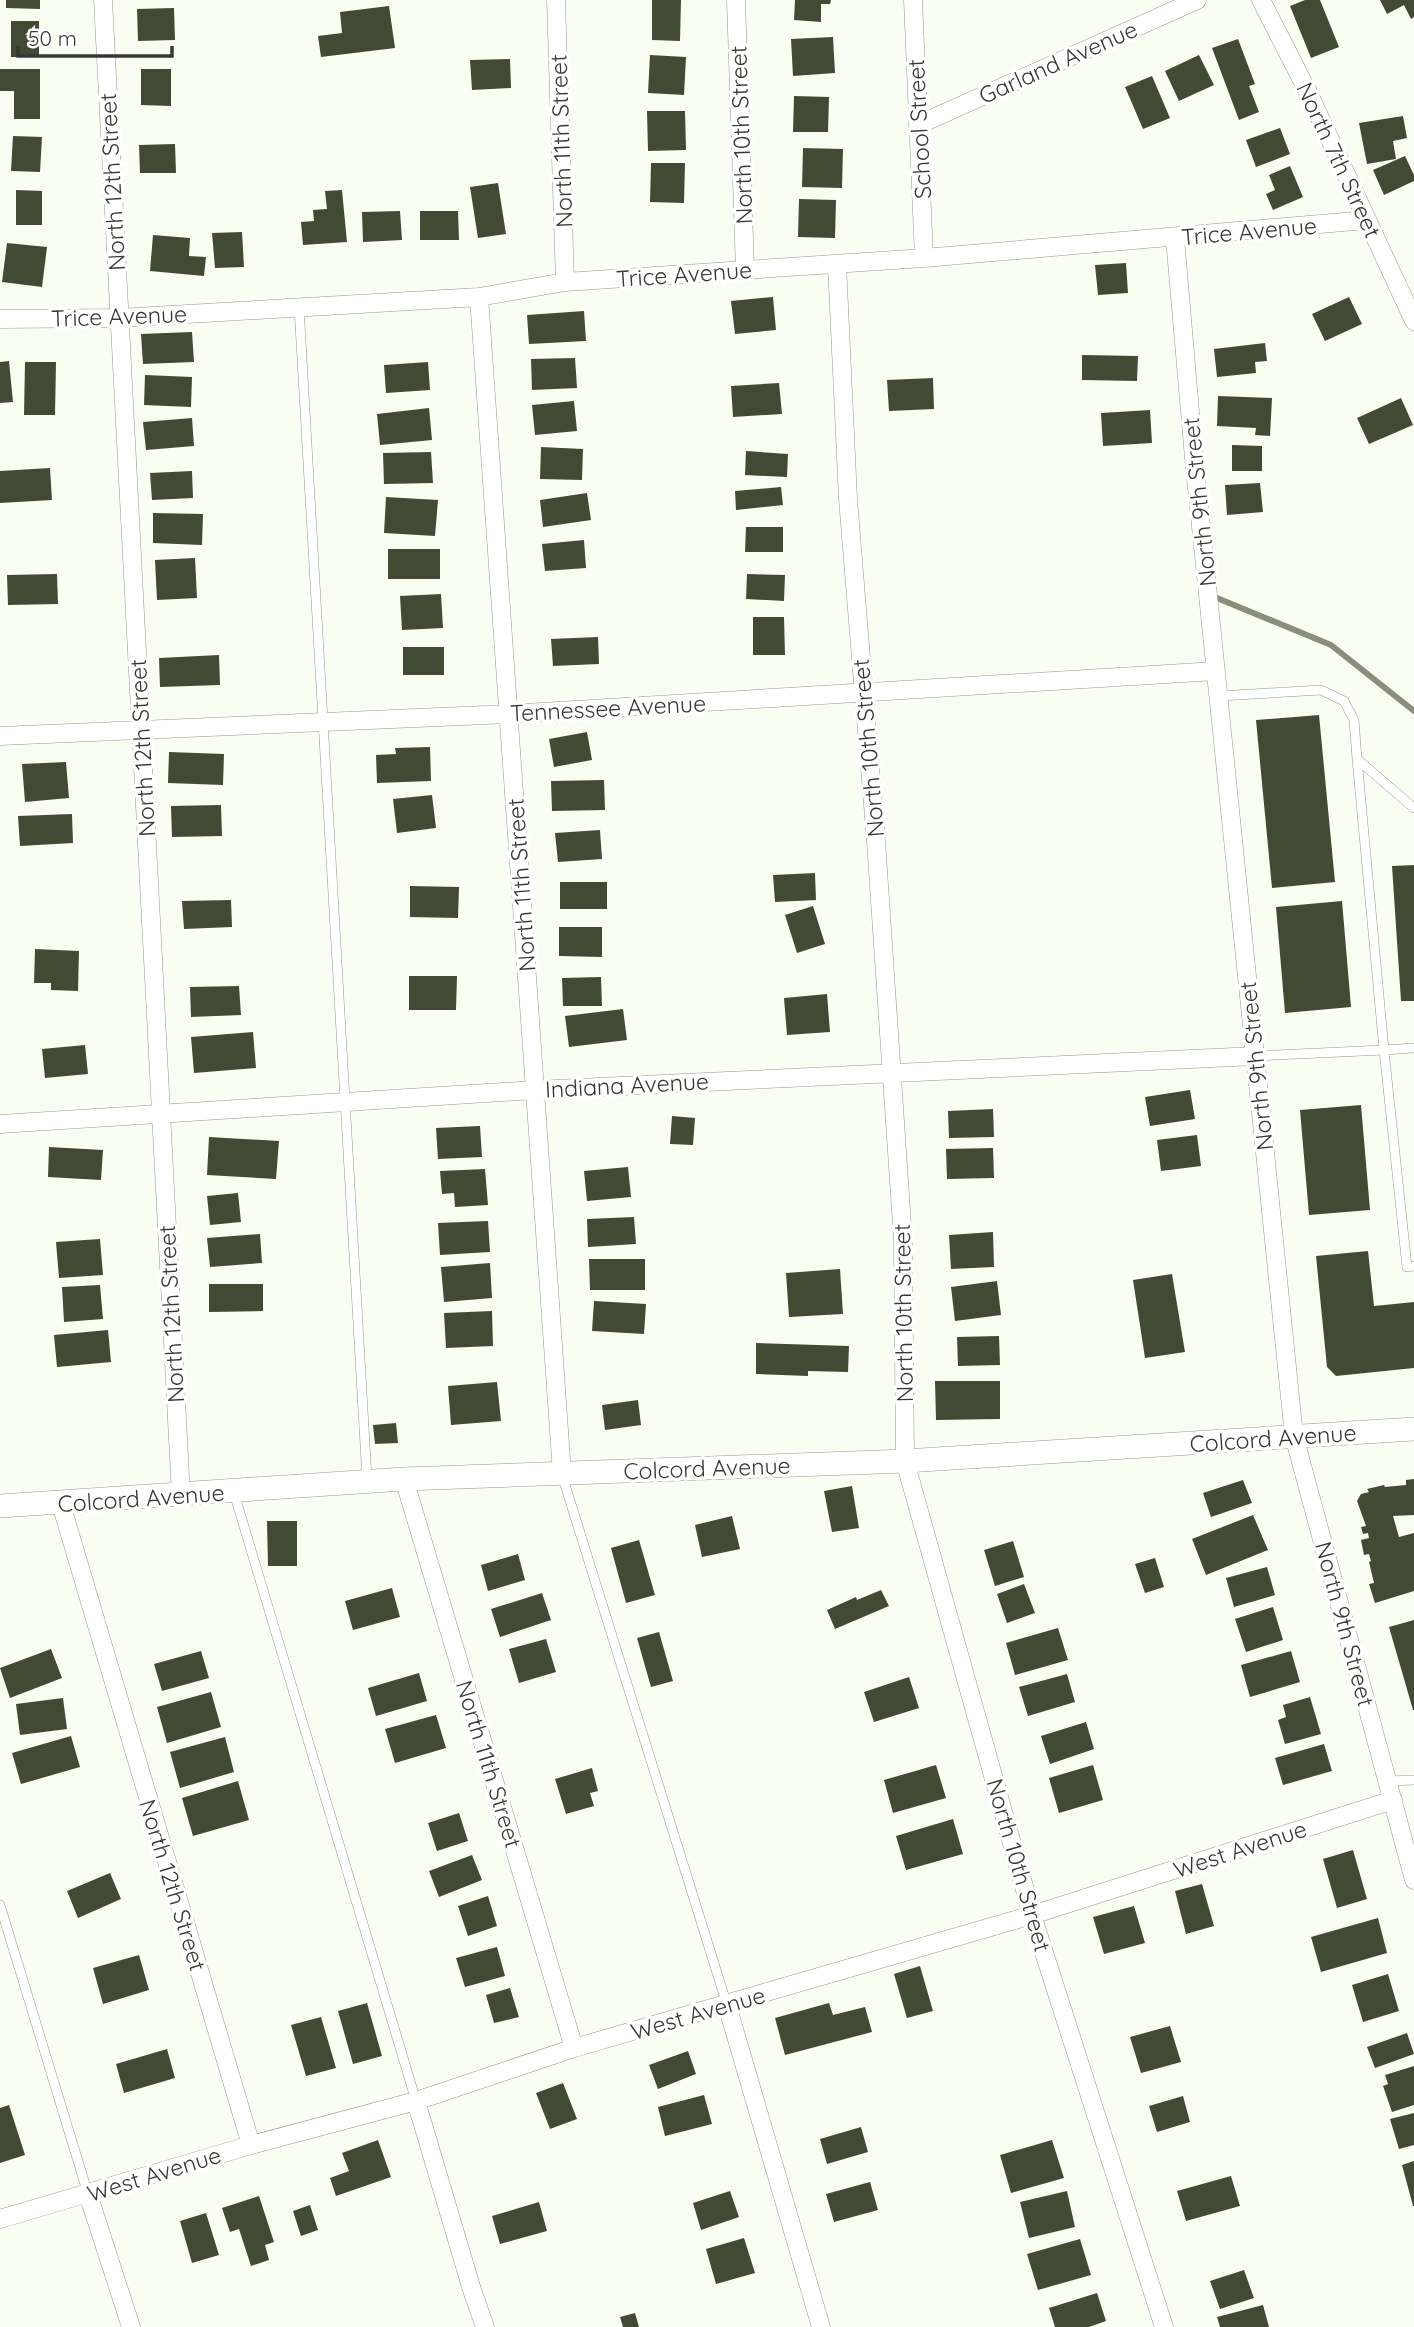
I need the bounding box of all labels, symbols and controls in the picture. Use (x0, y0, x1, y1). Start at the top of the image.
scale bar (18, 14, 172, 58)
street label: Garland Avenue (974, 14, 1142, 110)
text: 50 m (28, 25, 77, 51)
street label: North 10th Street (723, 45, 759, 225)
street label: North 11th Street (543, 54, 579, 228)
street label: School Street (901, 58, 937, 200)
street label: North 7th Street (1290, 78, 1388, 243)
street label: North 12th Street (93, 92, 131, 272)
street label: Trice Avenue (1180, 211, 1318, 251)
street label: Trice Avenue (615, 255, 753, 293)
street label: Trice Avenue (50, 299, 188, 333)
street label: North 9th Street (1176, 416, 1222, 588)
street label: North 10th Street (846, 657, 890, 838)
street label: North 12th Street (123, 658, 161, 838)
street label: Tennessee Avenue (509, 688, 707, 728)
street label: North 11th Street (500, 797, 542, 973)
street label: North 9th Street (1233, 980, 1279, 1152)
street label: Indiana Avenue (544, 1066, 710, 1104)
street label: North 10th Street (887, 1223, 919, 1403)
street label: North 12th Street (152, 1224, 190, 1404)
street label: Colcord Avenue (1189, 1418, 1357, 1458)
street label: Colcord Avenue (623, 1451, 791, 1485)
street label: Colcord Avenue (57, 1478, 225, 1518)
street label: North 9th Street (1309, 1538, 1381, 1710)
street label: North 11th Street (450, 1677, 528, 1851)
street label: North 10th Street (980, 1775, 1058, 1955)
street label: North 12th Street (133, 1796, 213, 1974)
street label: West Avenue (1170, 1814, 1310, 1884)
street label: West Avenue (627, 1980, 769, 2046)
street label: West Avenue (84, 2140, 224, 2208)

